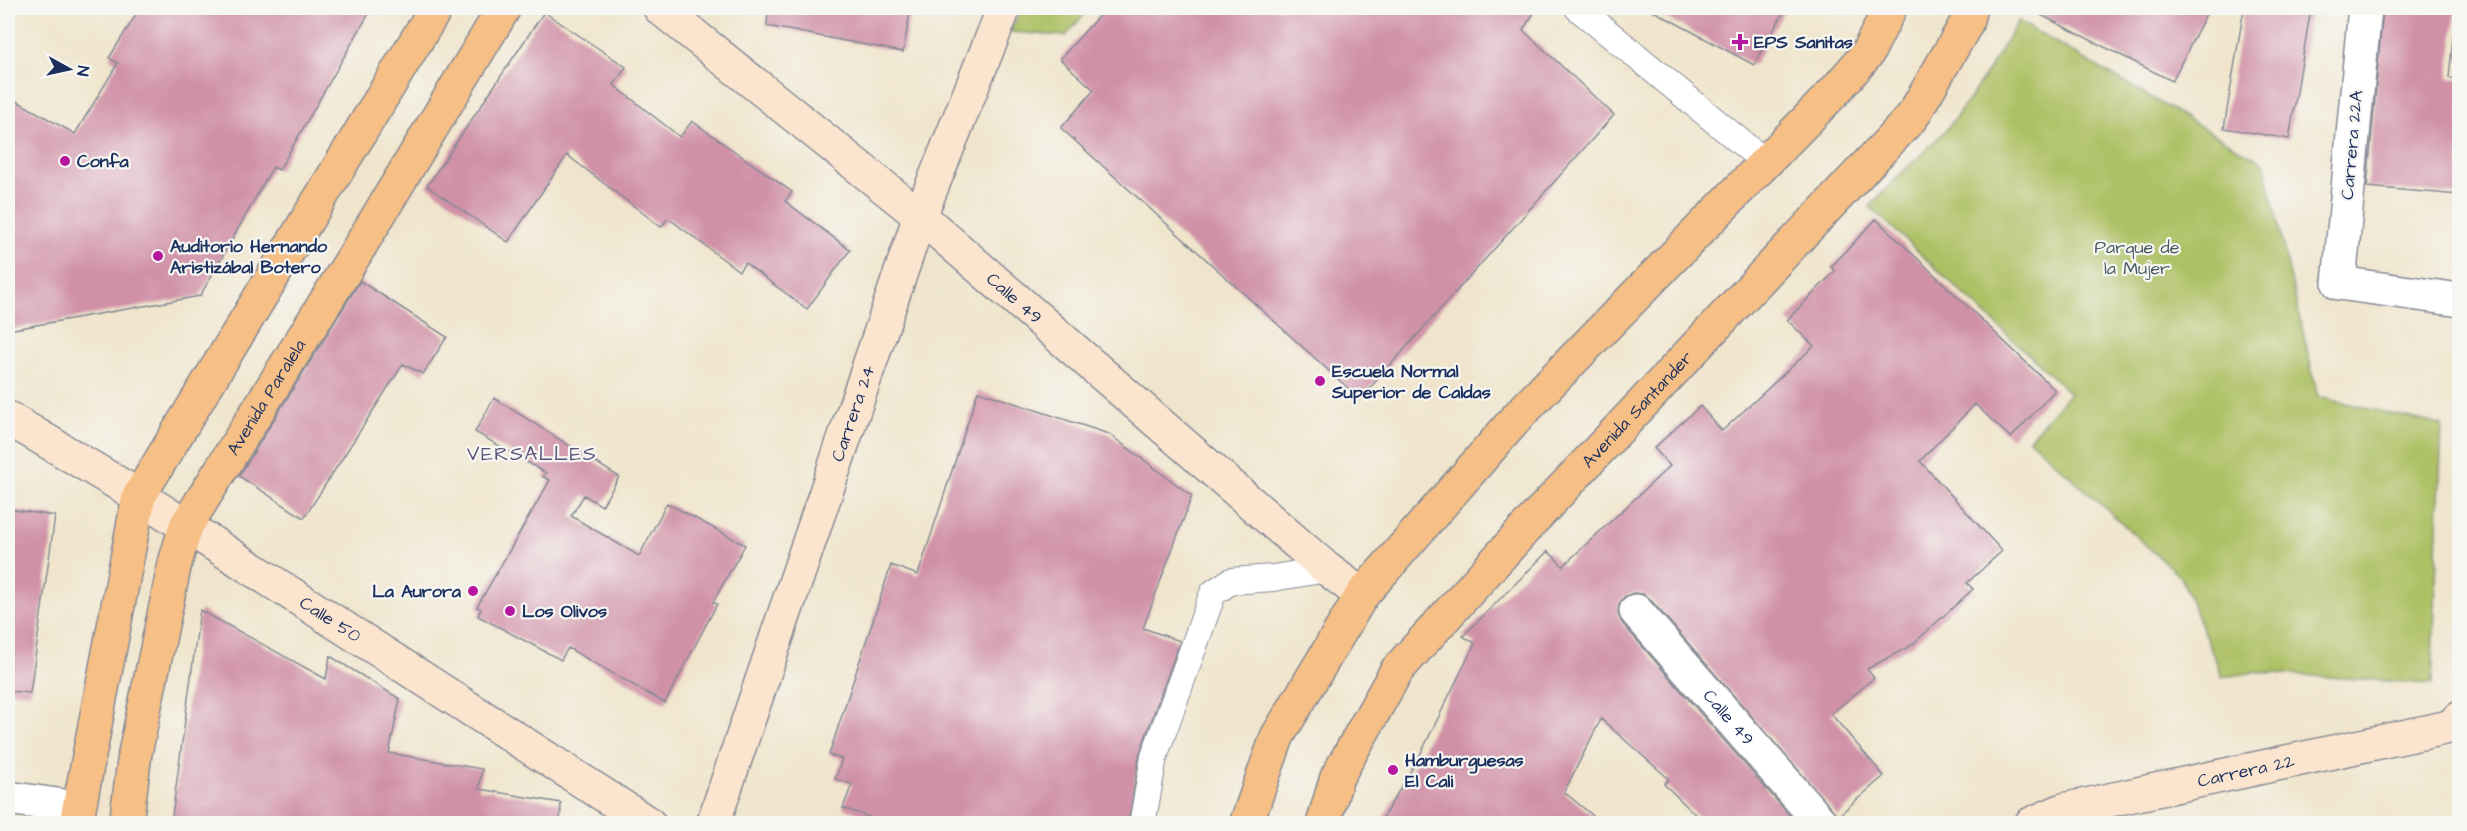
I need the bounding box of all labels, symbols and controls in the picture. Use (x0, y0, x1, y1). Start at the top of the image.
place label: EPS Sanitas (1754, 30, 1853, 55)
marker: EPS Sanitas (1731, 33, 1749, 51)
north arrow (39, 39, 99, 99)
text: N (71, 64, 94, 77)
street label: Carrera 22A (2335, 89, 2369, 201)
place label: Confa (77, 149, 130, 174)
marker: Confa (58, 154, 72, 168)
place label: Auditorio Hernando Aristizábal Botero (170, 234, 328, 280)
park label: Parque de la Mujer (2095, 235, 2180, 281)
marker: Auditorio Hernando Aristizábal Botero (151, 249, 165, 263)
street label: Calle 49 (981, 267, 1048, 329)
street label: Avenida Paralela (221, 334, 312, 460)
street label: Avenida Santander (1576, 345, 1698, 473)
place label: Escuela Normal Superior de Caldas (1331, 359, 1491, 405)
street label: Carrera 24 (825, 362, 881, 465)
marker: Escuela Normal Superior de Caldas (1313, 374, 1327, 388)
district label: VERSALLES (467, 440, 597, 468)
place label: La Aurora (372, 579, 462, 604)
marker: La Aurora (466, 584, 480, 598)
street label: Calle 50 (295, 590, 366, 648)
place label: Los Olivos (522, 599, 607, 624)
marker: Los Olivos (503, 604, 517, 618)
street label: Calle 49 (1697, 684, 1760, 751)
place label: Hamburguesas El Cali (1405, 748, 1524, 794)
street label: Carrera 22 (2195, 748, 2297, 793)
marker: Hamburguesas El Cali (1386, 763, 1400, 777)

